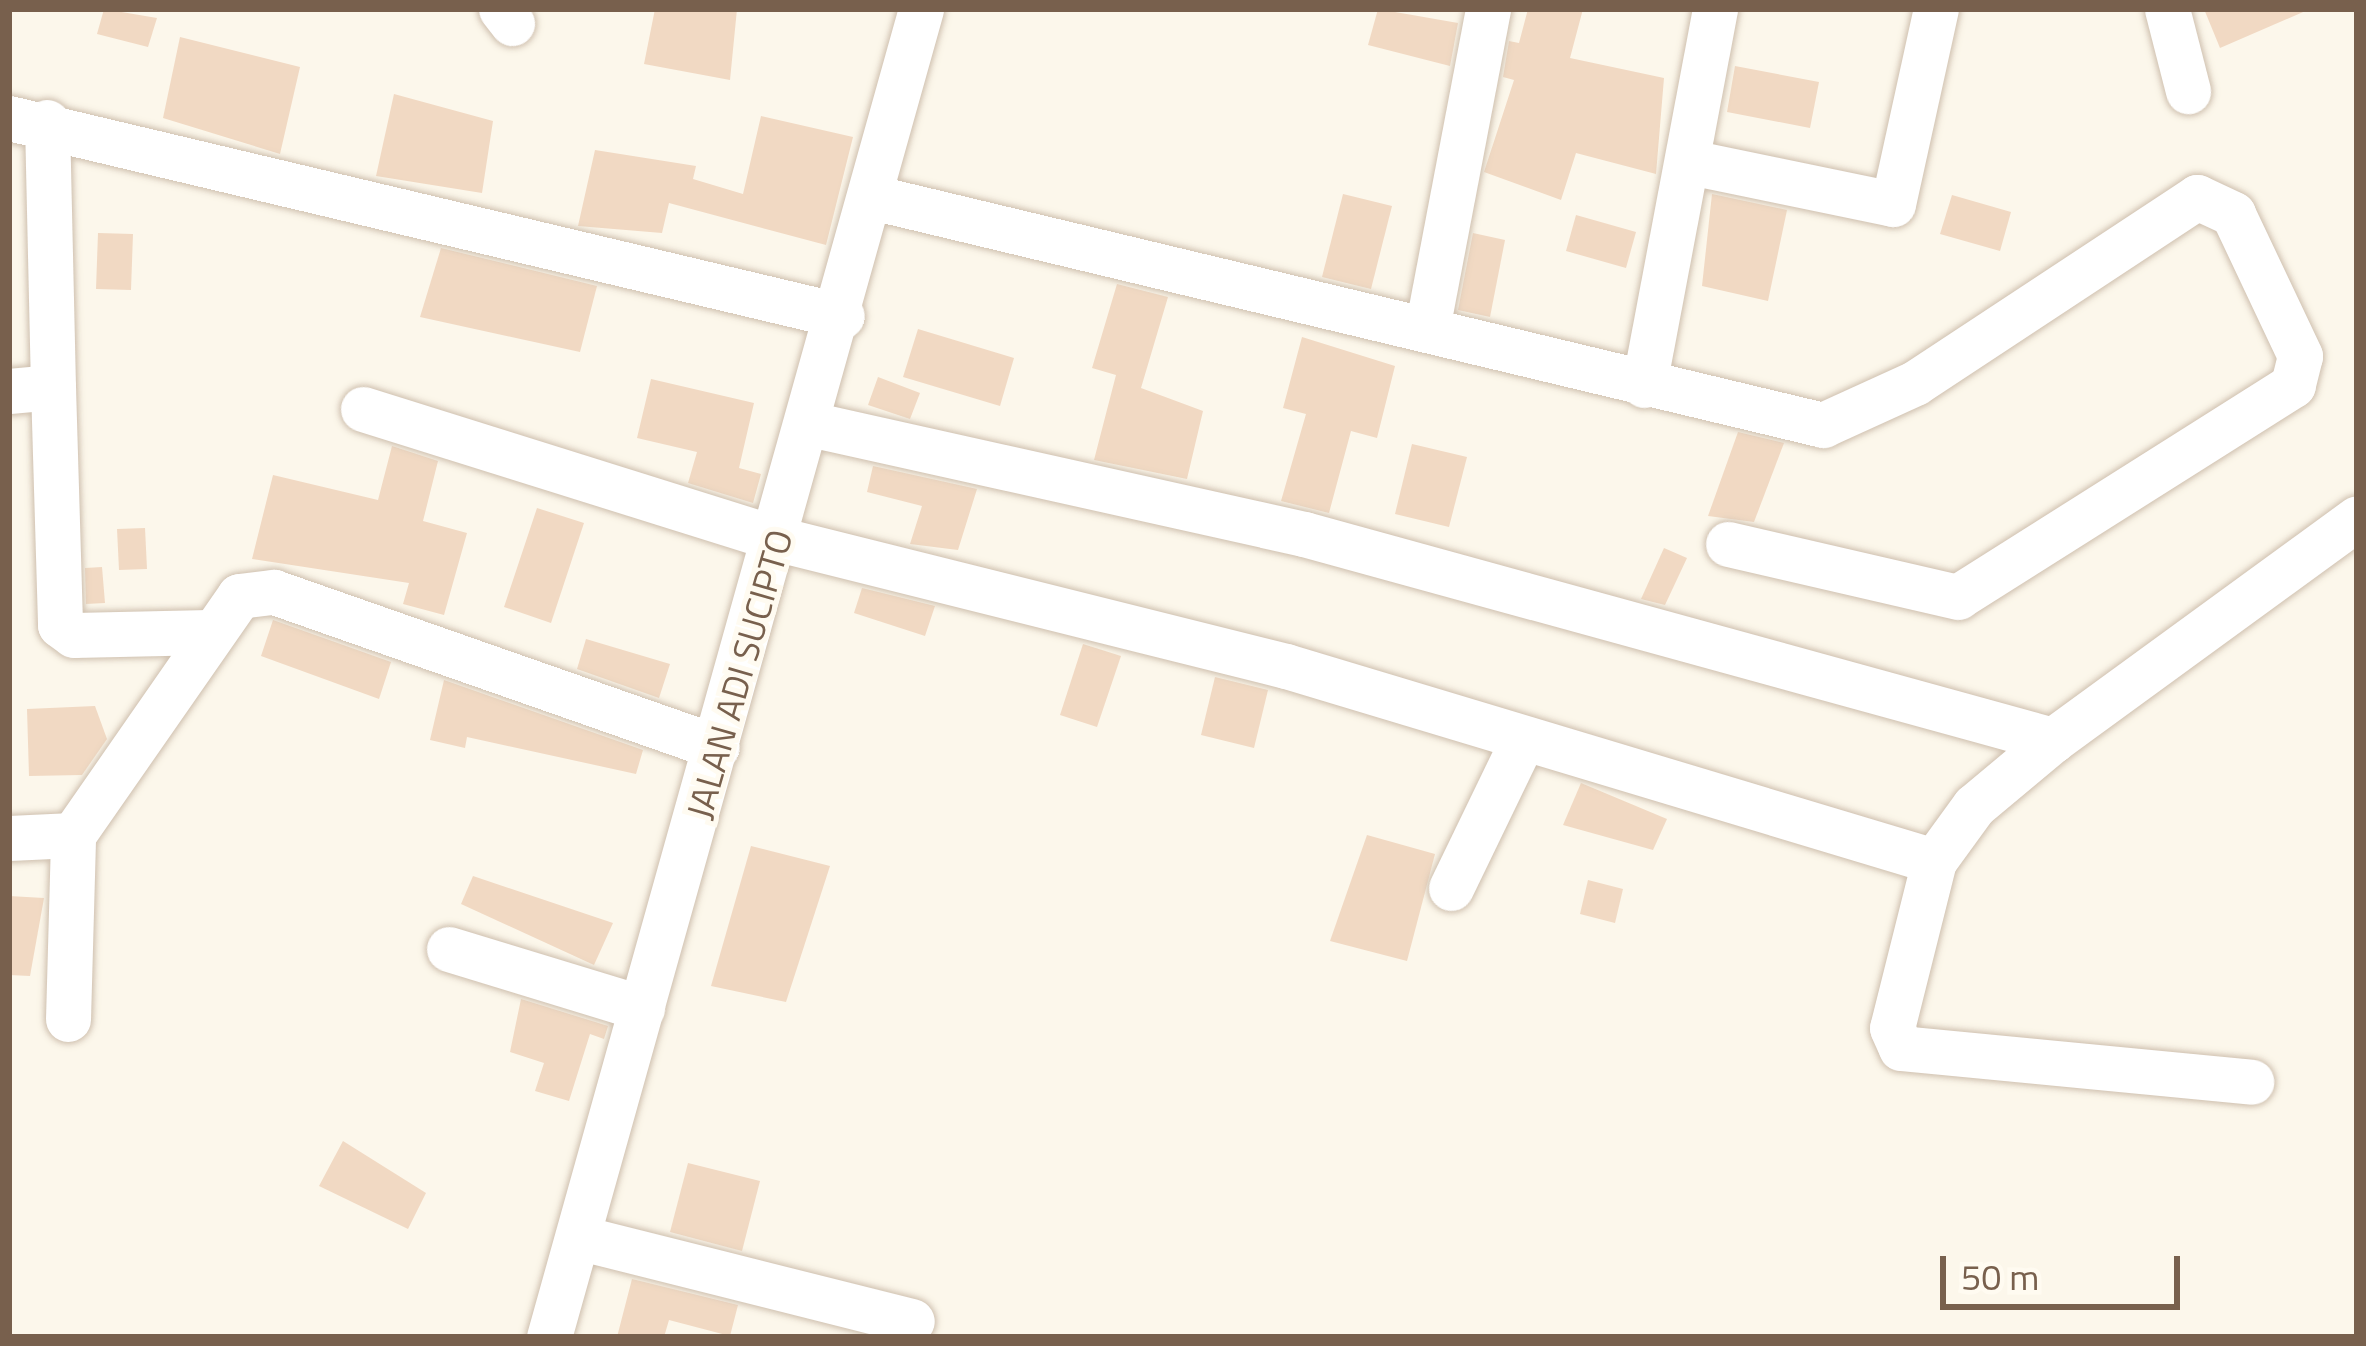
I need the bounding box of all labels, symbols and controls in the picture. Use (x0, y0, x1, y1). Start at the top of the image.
street label: JALAN ADI SUCIPTO (677, 524, 801, 824)
scale bar (1946, 1232, 2186, 1306)
text: 50 m (1961, 1249, 2039, 1304)

